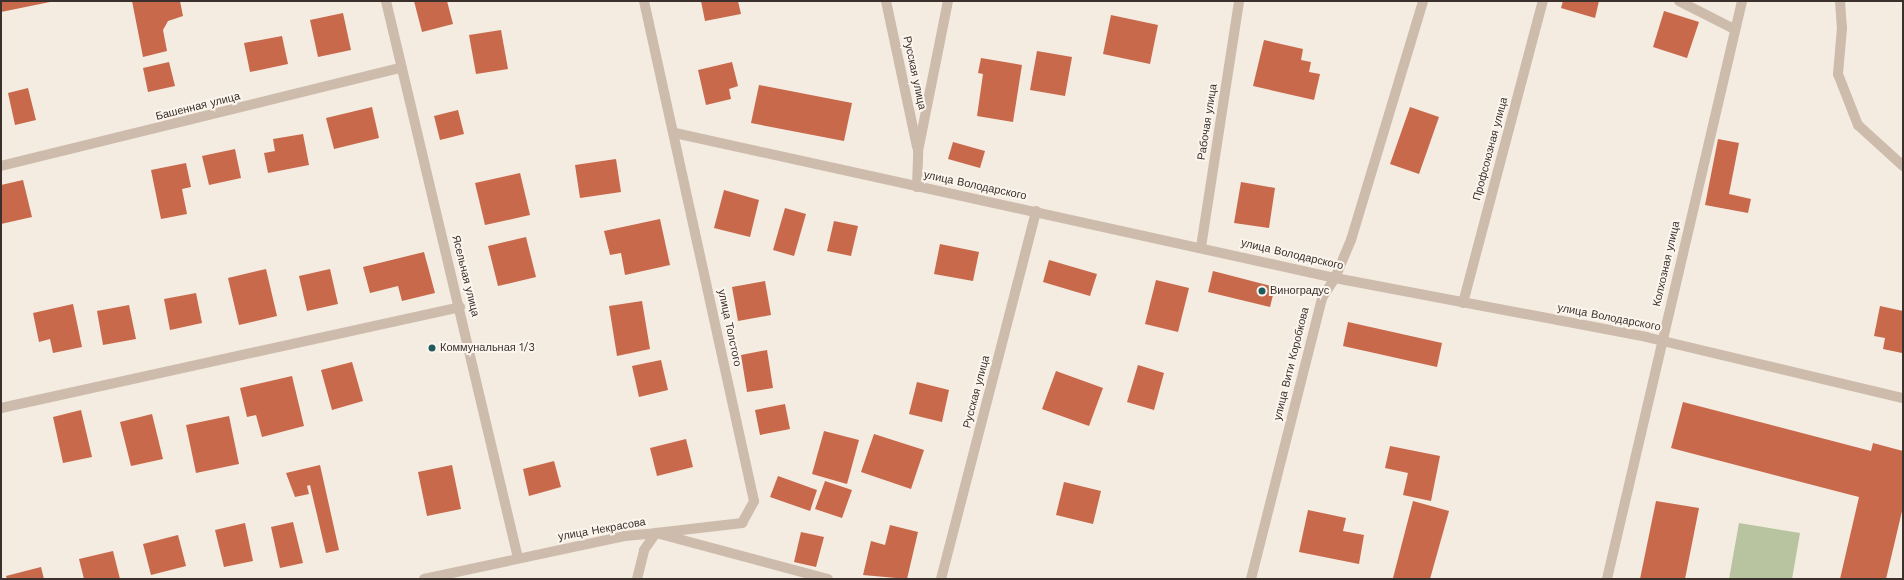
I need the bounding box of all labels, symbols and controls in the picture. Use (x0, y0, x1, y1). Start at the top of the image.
street label: Русская улица (900, 35, 928, 111)
street label: Рабочая улица (1195, 83, 1221, 161)
street label: Башенная улица (154, 90, 242, 124)
street label: Профсоюзная улица (1471, 96, 1511, 202)
street label: улица Володарского (922, 169, 1028, 203)
street label: Колхозная улица (1651, 220, 1683, 308)
street label: Ясельная улица (448, 234, 482, 318)
street label: улица Володарского (1239, 237, 1345, 273)
place label: Виноградус (1270, 284, 1329, 298)
marker: Виноградус (1257, 286, 1267, 296)
street label: улица Толстого (714, 288, 744, 368)
street label: улица Володарского (1556, 302, 1662, 334)
street label: улица Вити Коробкова (1272, 306, 1312, 422)
place label: Коммунальная 1/3 (440, 341, 535, 355)
marker: Коммунальная 1/3 (427, 343, 437, 353)
street label: Русская улица (961, 354, 993, 430)
street label: улица Некрасова (557, 516, 647, 544)

